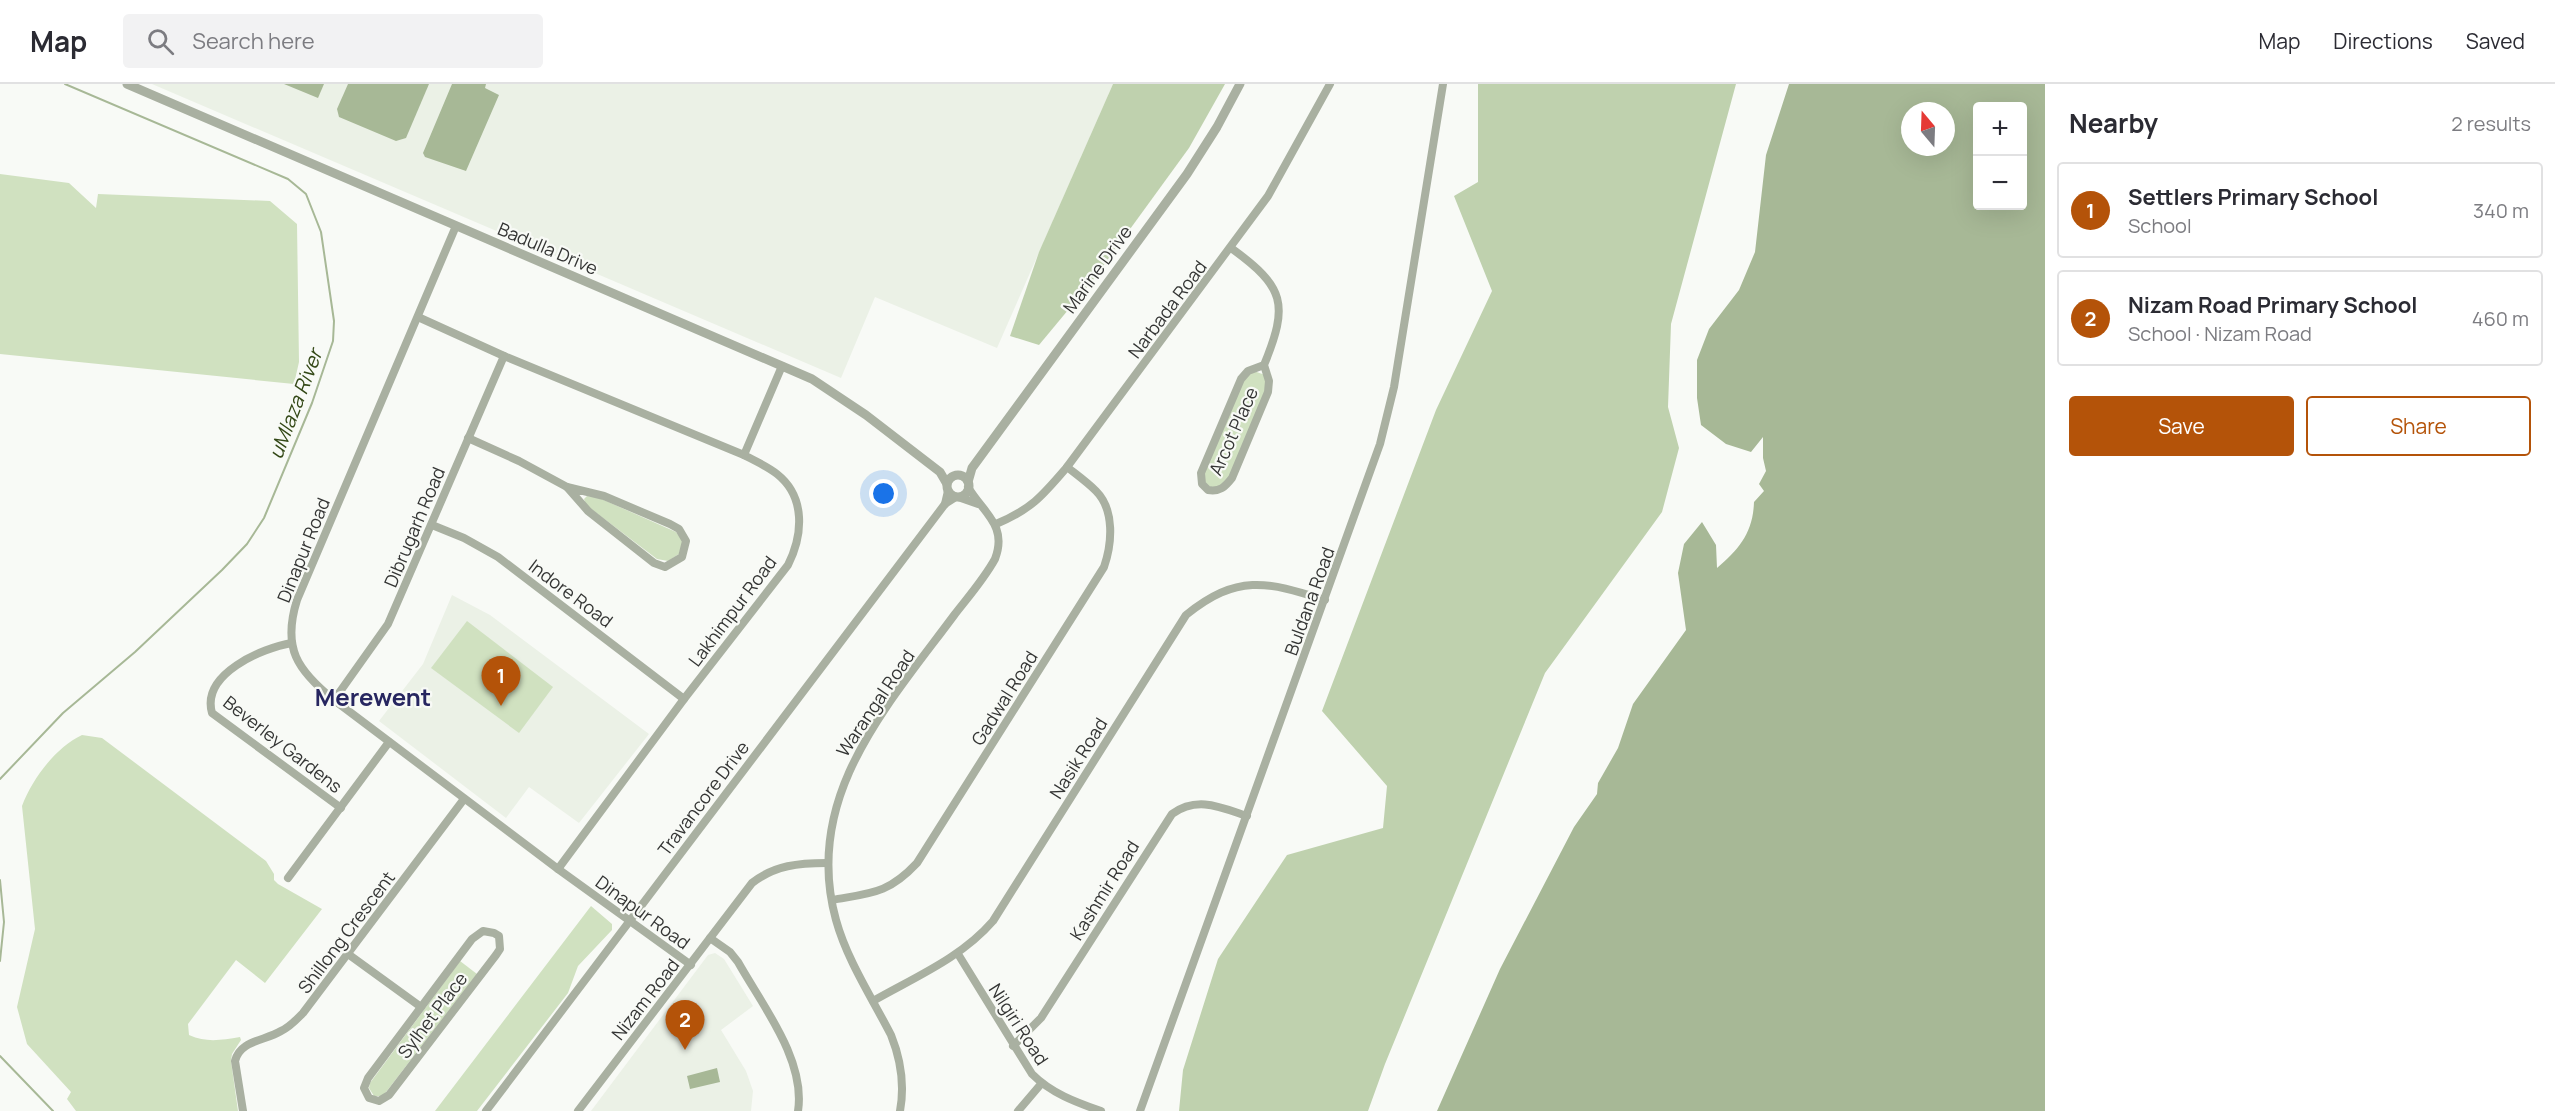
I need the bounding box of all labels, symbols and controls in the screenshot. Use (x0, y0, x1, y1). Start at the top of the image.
search box (123, 14, 543, 68)
text: Map (30, 22, 87, 60)
icon: search (144, 25, 177, 58)
text: Search here (192, 26, 315, 56)
text: Map (2259, 27, 2300, 55)
text: Directions (2333, 27, 2433, 55)
text: Saved (2466, 27, 2525, 55)
north arrow (1901, 102, 1955, 156)
map controls (1973, 102, 2027, 210)
button: + (1973, 102, 2027, 156)
text: Nearby (2069, 105, 2158, 141)
text: 2 results (2451, 110, 2531, 137)
button: − (1973, 156, 2027, 210)
text: Settlers Primary School (2128, 182, 2378, 212)
text: 1 (2086, 197, 2095, 224)
text: 340 m (2473, 197, 2529, 224)
text: School (2128, 212, 2192, 239)
street label: Badulla Drive (494, 216, 602, 280)
street label: Marine Drive (1057, 220, 1137, 318)
street label: Narbada Road (1122, 255, 1212, 363)
text: Nizam Road Primary School (2128, 290, 2417, 320)
text: 2 (2085, 305, 2096, 332)
text: 460 m (2472, 305, 2529, 332)
text: School · Nizam Road (2128, 320, 2312, 347)
water label: uMlaza River (262, 343, 329, 463)
street label: Arcot Place (1203, 383, 1263, 479)
button: Save (2069, 396, 2294, 456)
button: Share (2306, 396, 2531, 456)
street label: Dibrugarh Road (378, 463, 450, 591)
your location (869, 479, 898, 508)
street label: Dinapur Road (271, 494, 335, 606)
street label: Buldana Road (1278, 544, 1340, 658)
street label: Lakhimpur Road (683, 551, 781, 671)
street label: Indore Road (524, 554, 618, 632)
street label: Warangal Road (830, 645, 920, 761)
street label: Gadwal Road (965, 646, 1043, 750)
pin: 1 (482, 656, 520, 706)
district label: Merewent (315, 680, 431, 713)
street label: Beverley Gardens (219, 690, 347, 798)
street label: Nasik Road (1044, 713, 1112, 803)
street label: Travancore Drive (652, 736, 754, 860)
street label: Kashmir Road (1064, 836, 1144, 944)
street label: Shillong Crescent (292, 866, 400, 998)
street label: Dinapur Road (591, 870, 695, 954)
street label: Nizam Road (606, 953, 684, 1045)
street label: Sylhet Place (392, 967, 472, 1063)
street label: Nilgiri Road (984, 979, 1054, 1069)
pin: 2 (666, 1000, 704, 1050)

